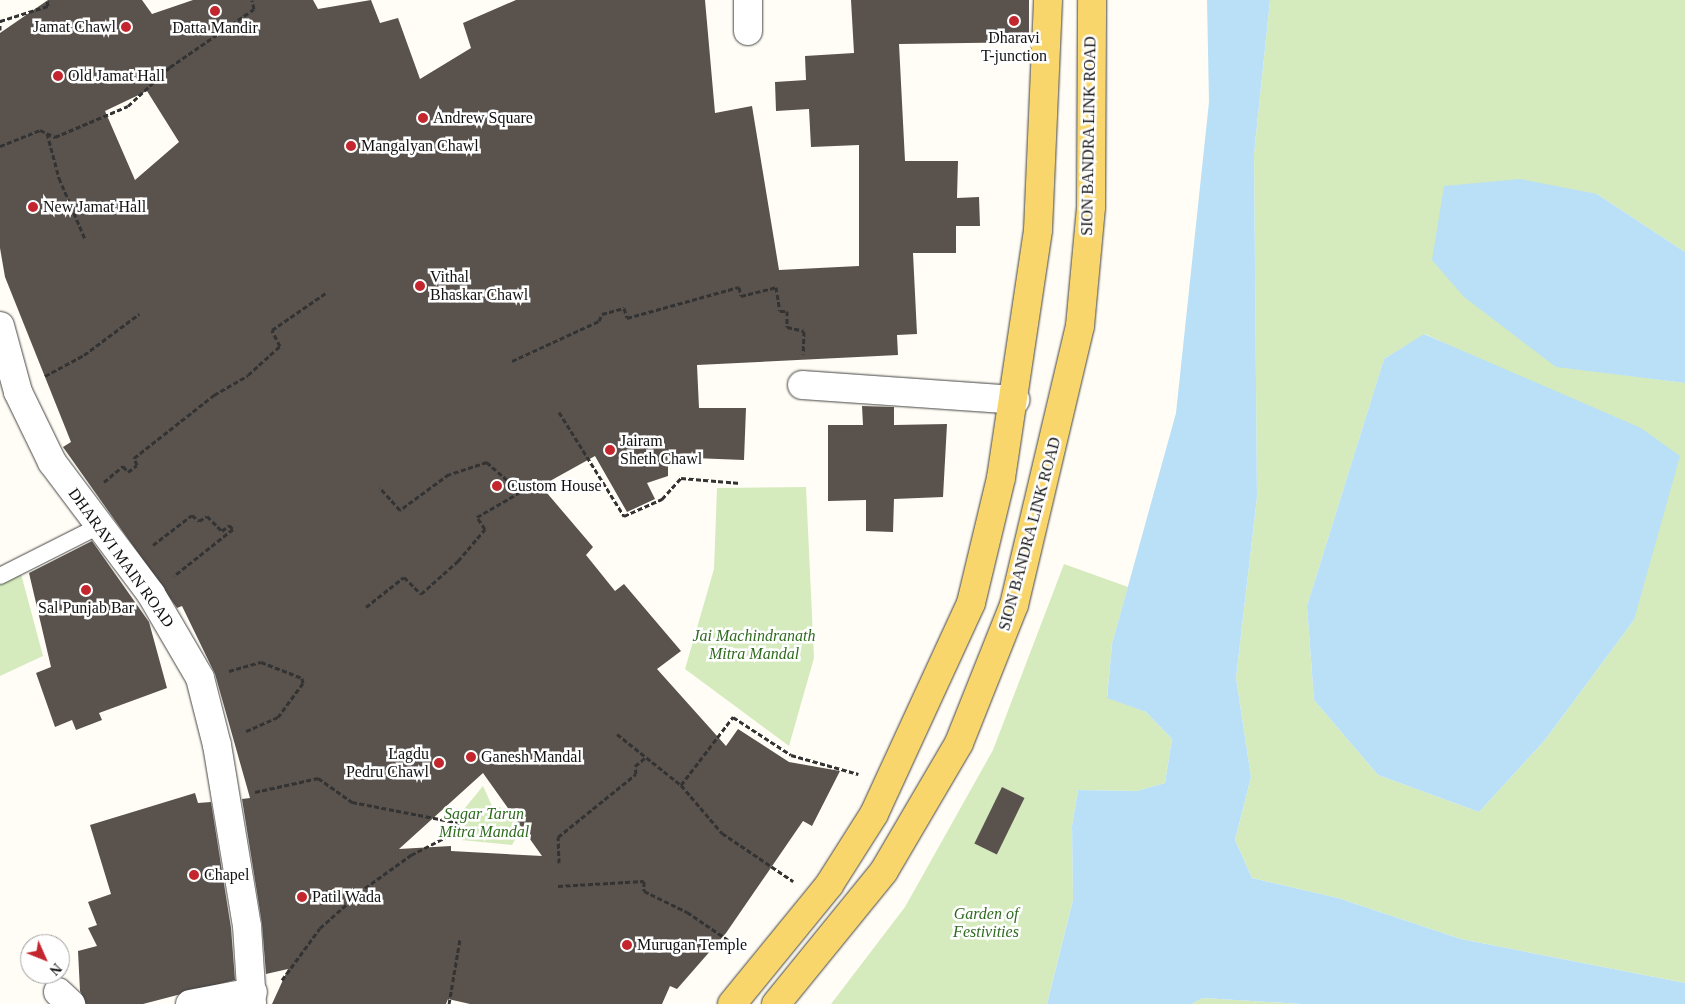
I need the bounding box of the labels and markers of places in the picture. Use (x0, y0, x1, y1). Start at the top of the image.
marker: Datta Mandir (209, 5, 221, 17)
marker: Dharavi T-junction (1008, 15, 1020, 27)
place label: Jamat Chawl (33, 17, 116, 37)
place label: Datta Mandir (172, 18, 258, 38)
marker: Jamat Chawl (120, 21, 132, 33)
place label: Dharavi T-junction (981, 28, 1047, 66)
place label: Old Jamat Hall (68, 66, 165, 86)
marker: Old Jamat Hall (52, 70, 64, 82)
place label: Andrew Square (433, 108, 533, 128)
marker: Andrew Square (417, 112, 429, 124)
place label: Mangalyan Chawl (361, 136, 479, 156)
marker: Mangalyan Chawl (345, 140, 357, 152)
place label: New Jamat Hall (43, 197, 146, 217)
marker: New Jamat Hall (27, 201, 39, 213)
place label: Vithal Bhaskar Chawl (430, 267, 528, 305)
marker: Vithal Bhaskar Chawl (414, 280, 426, 292)
place label: Jairam Sheth Chawl (620, 431, 702, 469)
marker: Jairam Sheth Chawl (604, 444, 616, 456)
place label: Custom House (507, 476, 602, 496)
marker: Custom House (491, 480, 503, 492)
marker: Sal Punjab Bar (80, 584, 92, 596)
place label: Sal Punjab Bar (38, 598, 134, 618)
place label: Lagdu Pedru Chawl (346, 744, 429, 782)
place label: Ganesh Mandal (481, 747, 582, 767)
marker: Ganesh Mandal (465, 751, 477, 763)
marker: Lagdu Pedru Chawl (433, 757, 445, 769)
place label: Chapel (204, 865, 249, 885)
marker: Chapel (188, 869, 200, 881)
place label: Patil Wada (312, 887, 381, 907)
marker: Patil Wada (296, 891, 308, 903)
place label: Murugan Temple (637, 935, 747, 955)
marker: Murugan Temple (621, 939, 633, 951)

